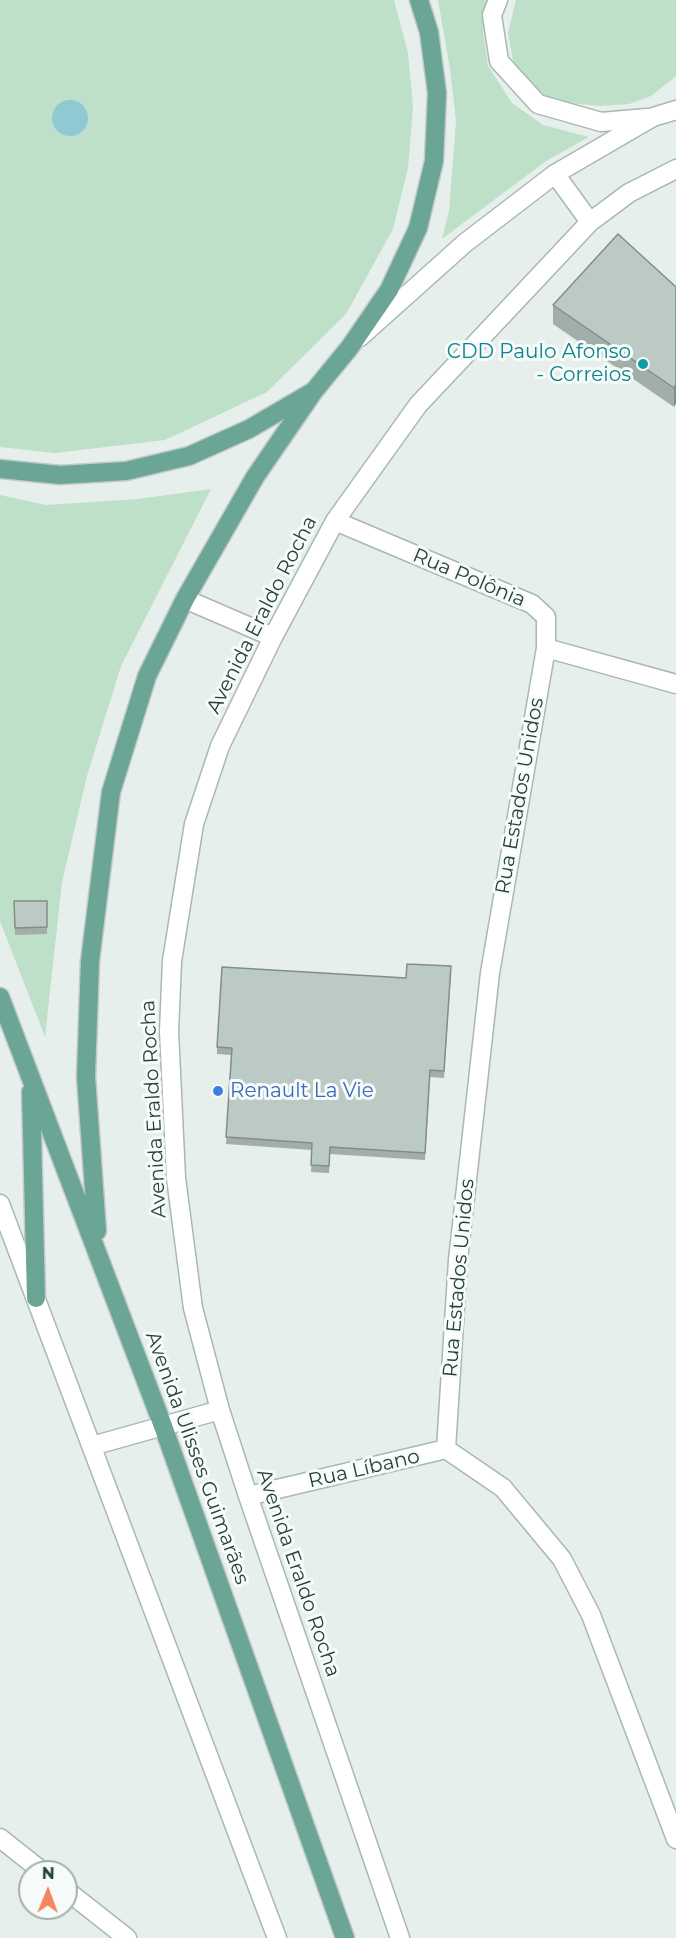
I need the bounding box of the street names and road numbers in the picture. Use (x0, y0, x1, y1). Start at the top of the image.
street label: Avenida Eraldo Rocha (202, 512, 322, 718)
street label: Rua Polônia (409, 543, 529, 613)
street label: Rua Estados Unidos (491, 696, 549, 896)
street label: Avenida Eraldo Rocha (136, 999, 172, 1219)
street label: Rua Estados Unidos (438, 1178, 480, 1378)
street label: Avenida Ulisses Guimarães (140, 1328, 254, 1588)
street label: Rua Líbano (306, 1445, 422, 1493)
street label: Avenida Eraldo Rocha (251, 1466, 345, 1680)

